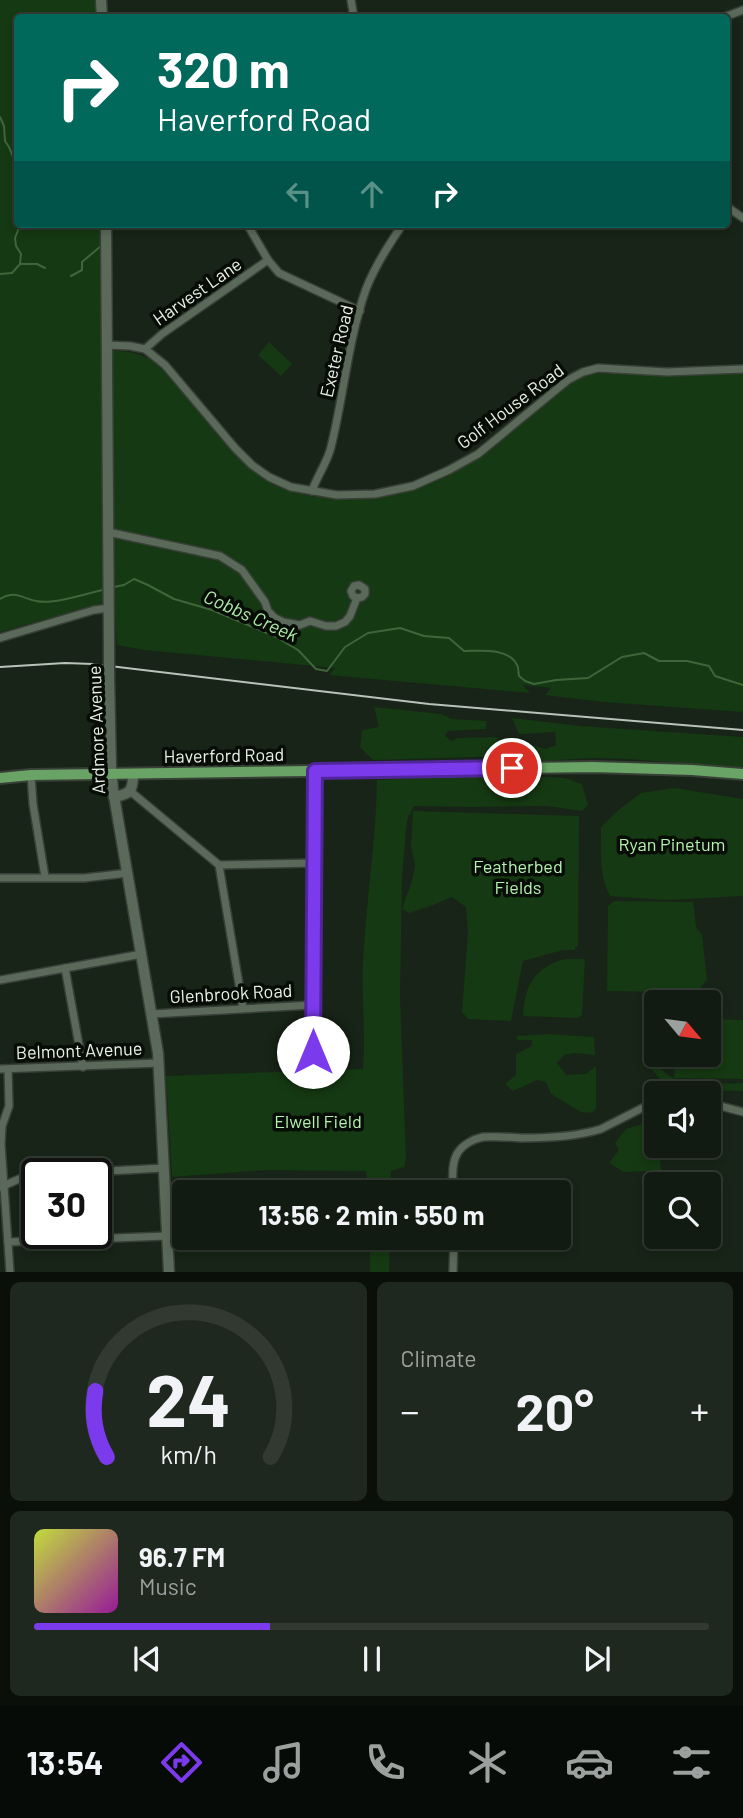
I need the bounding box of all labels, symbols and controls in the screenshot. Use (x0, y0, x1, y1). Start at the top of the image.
text: 320 m (157, 39, 290, 98)
icon: right (42, 42, 133, 133)
text: Haverford Road (157, 99, 371, 137)
icon: left (280, 175, 318, 213)
icon: ahead (353, 175, 391, 213)
icon: right (426, 175, 464, 213)
street label: Harvest Lane (148, 252, 246, 330)
street label: Exeter Road (315, 303, 357, 399)
street label: Golf House Road (452, 359, 568, 453)
water label: Cobbs Creek (200, 584, 302, 646)
street label: Ardmore Avenue (83, 665, 109, 795)
pin (482, 738, 542, 798)
street label: Haverford Road (164, 743, 284, 767)
icon: arrive (493, 749, 531, 787)
park label: Ryan Pinetum (619, 833, 726, 855)
park label: Featherbed Fields (473, 855, 563, 898)
street label: Glenbrook Road (169, 979, 293, 1007)
north arrow (644, 990, 721, 1068)
map controls (644, 990, 721, 1249)
position arrow (276, 1015, 350, 1089)
street label: Belmont Avenue (15, 1037, 143, 1063)
button: sound (644, 1081, 721, 1158)
park label: Elwell Field (274, 1110, 362, 1132)
speed limit sign: 30 (21, 1158, 112, 1249)
button: search (644, 1172, 721, 1249)
text: 13:56 · 2 min · 550 m (259, 1199, 484, 1230)
text: Climate (401, 1344, 477, 1372)
text: 24 (146, 1355, 231, 1443)
text: 20° (516, 1379, 594, 1441)
text: − (401, 1387, 420, 1433)
text: + (690, 1387, 709, 1433)
text: km/h (160, 1439, 217, 1469)
text: 96.7 FM (139, 1541, 225, 1572)
text: Music (139, 1572, 197, 1600)
icon: previous (128, 1640, 166, 1678)
icon: pause (353, 1640, 391, 1678)
icon: next (578, 1640, 616, 1678)
icon: directions (157, 1738, 206, 1787)
icon: music (259, 1738, 308, 1787)
icon: phone (361, 1738, 410, 1787)
icon: climate (463, 1738, 512, 1787)
icon: car (565, 1738, 614, 1787)
icon: filters (667, 1738, 716, 1787)
text: 13:54 (27, 1743, 103, 1781)

